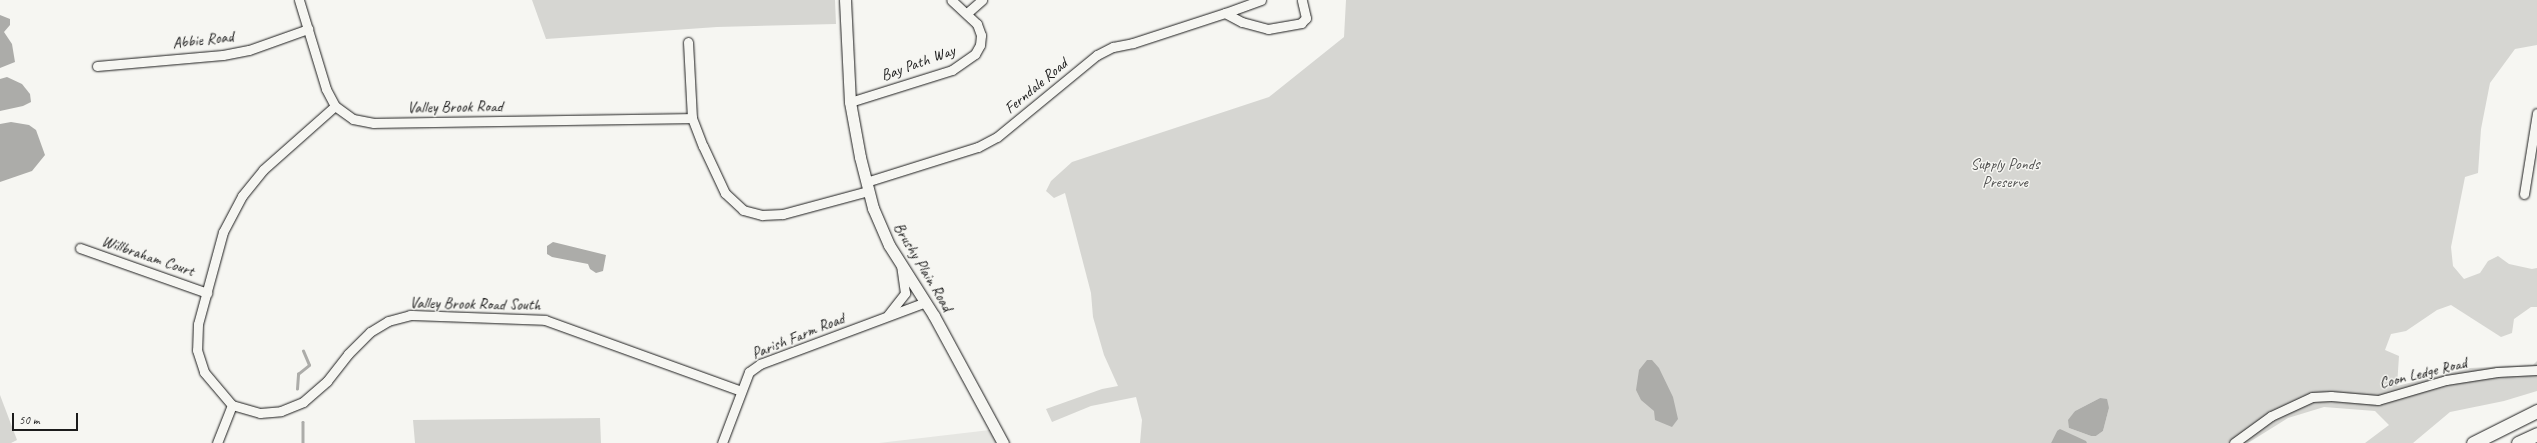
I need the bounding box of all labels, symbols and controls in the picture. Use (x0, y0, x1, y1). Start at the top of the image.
street label: Abbie Road (172, 27, 234, 53)
street label: Bay Path Way (878, 41, 958, 85)
street label: Ferndale Road (1001, 54, 1071, 118)
street label: Valley Brook Road (407, 97, 503, 117)
park label: Supply Ponds Preserve (1970, 154, 2040, 192)
street label: Brushy Plain Road (889, 219, 957, 315)
street label: Willbraham Court (99, 231, 197, 281)
street label: Valley Brook Road South (409, 293, 541, 315)
street label: Parish Farm Road (748, 309, 848, 363)
street label: Coon Ledge Road (2377, 353, 2469, 393)
scale bar (14, 405, 80, 431)
text: 50 m (19, 412, 39, 428)

